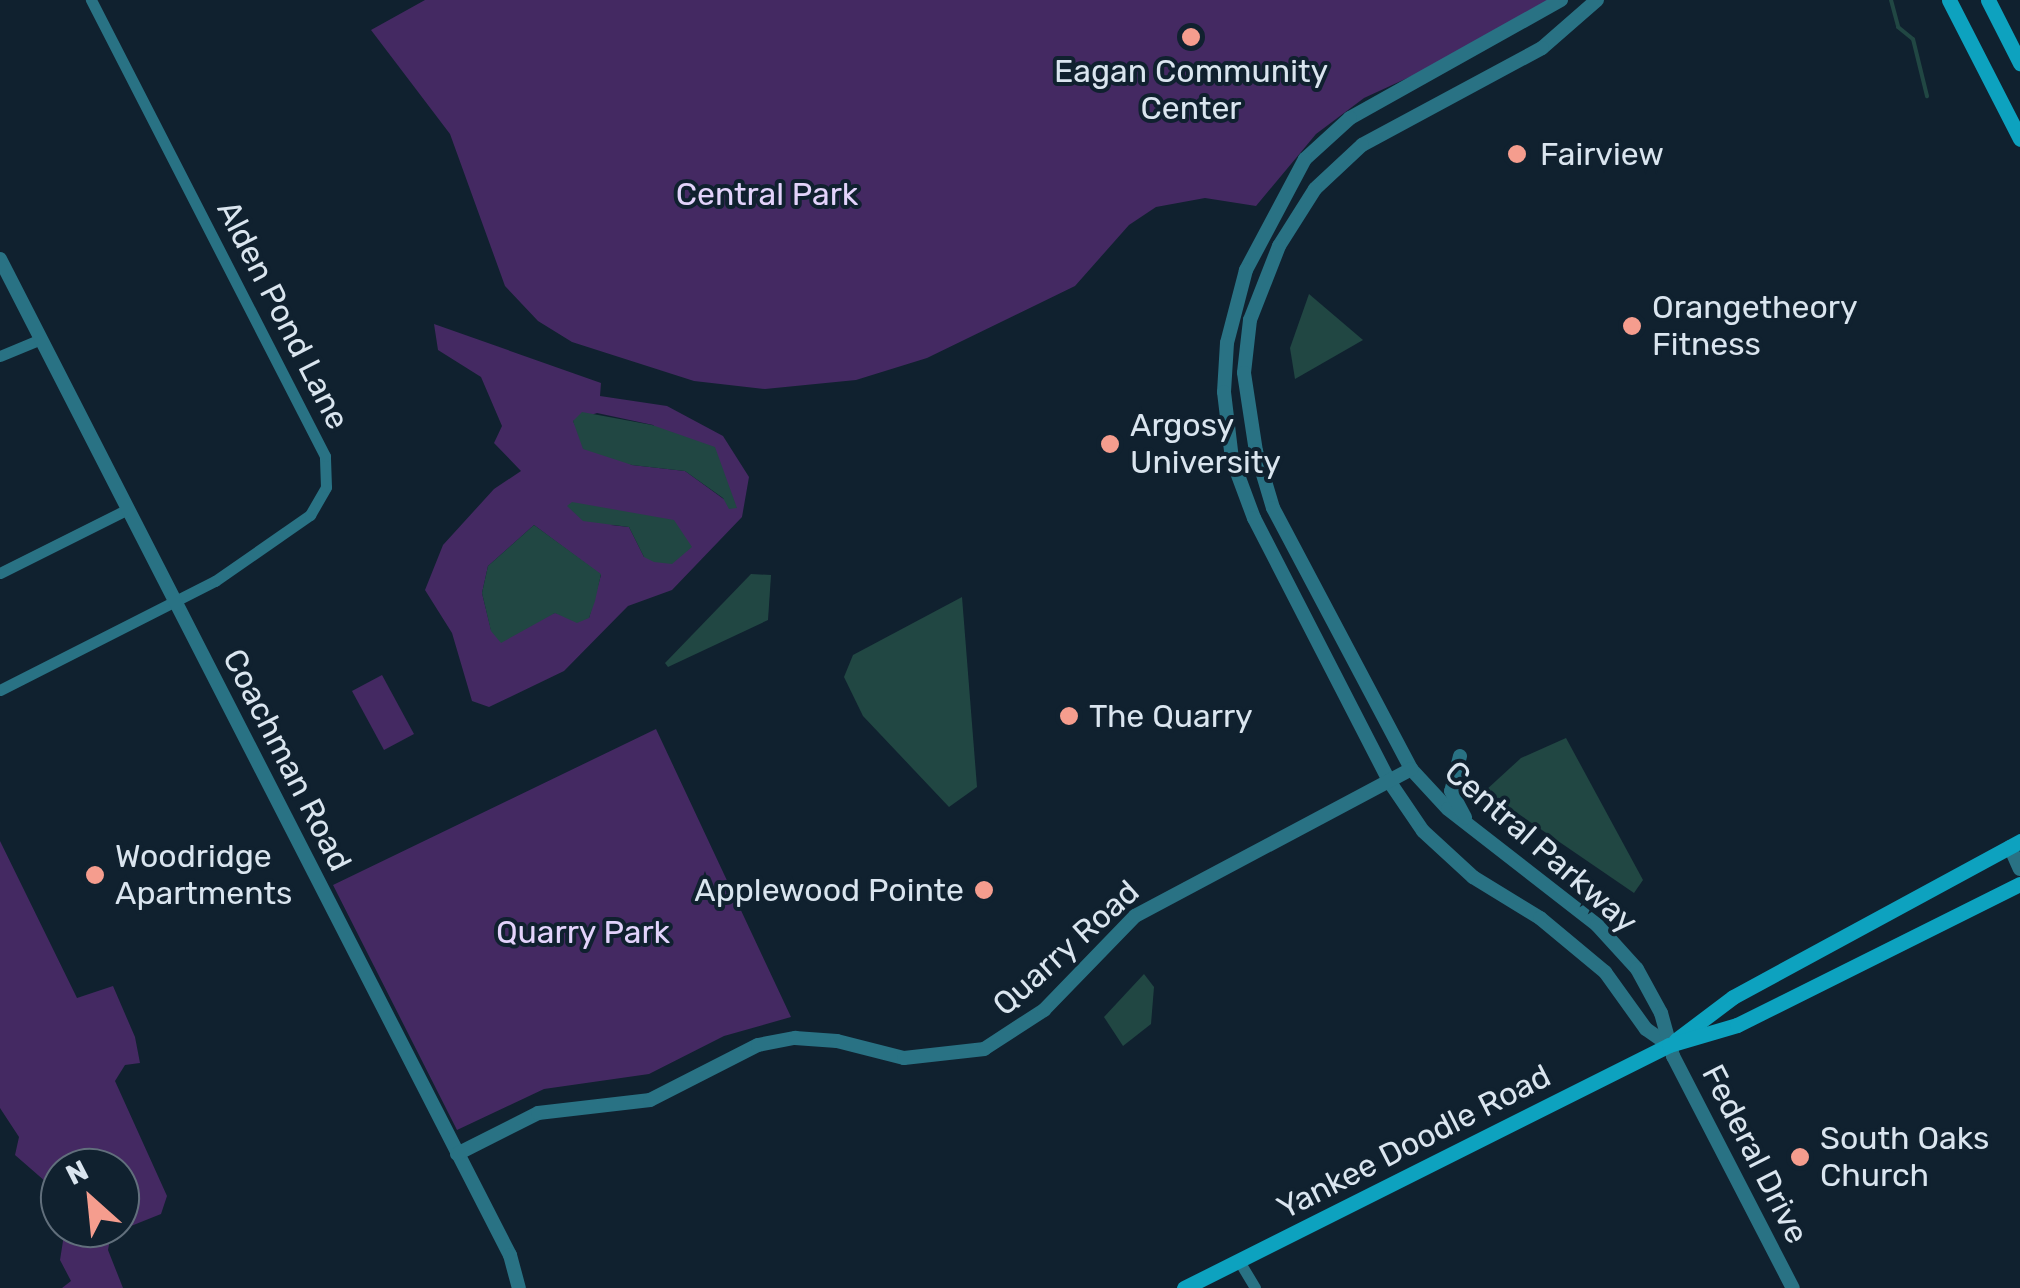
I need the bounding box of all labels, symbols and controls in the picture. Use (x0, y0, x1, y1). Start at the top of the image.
marker: Eagan Community Center (1180, 26, 1202, 48)
place label: Eagan Community Center (1054, 53, 1328, 128)
place label: Fairview (1540, 135, 1664, 173)
marker: Fairview (1504, 141, 1530, 167)
park label: Central Park (676, 175, 858, 213)
street label: Alden Pond Lane (209, 194, 357, 436)
place label: Orangetheory Fitness (1652, 289, 1858, 364)
marker: Orangetheory Fitness (1621, 315, 1643, 337)
place label: Argosy University (1130, 407, 1281, 482)
marker: Argosy University (1099, 433, 1121, 455)
street label: Coachman Road (215, 643, 359, 877)
place label: The Quarry (1089, 697, 1253, 735)
marker: The Quarry (1058, 705, 1080, 727)
street label: Central Parkway (1437, 753, 1645, 941)
place label: Woodridge Apartments (115, 838, 292, 913)
marker: Woodridge Apartments (84, 864, 106, 886)
place label: Applewood Pointe (694, 871, 964, 909)
street label: Quarry Road (985, 872, 1147, 1024)
marker: Applewood Pointe (973, 879, 995, 901)
park label: Quarry Park (496, 913, 670, 951)
street label: Yankee Doodle Road (1271, 1057, 1557, 1227)
street label: Federal Drive (1694, 1058, 1816, 1250)
place label: South Oaks Church (1820, 1120, 1989, 1195)
marker: South Oaks Church (1789, 1146, 1811, 1168)
north arrow (40, 1148, 140, 1248)
text: N (61, 1153, 94, 1192)

